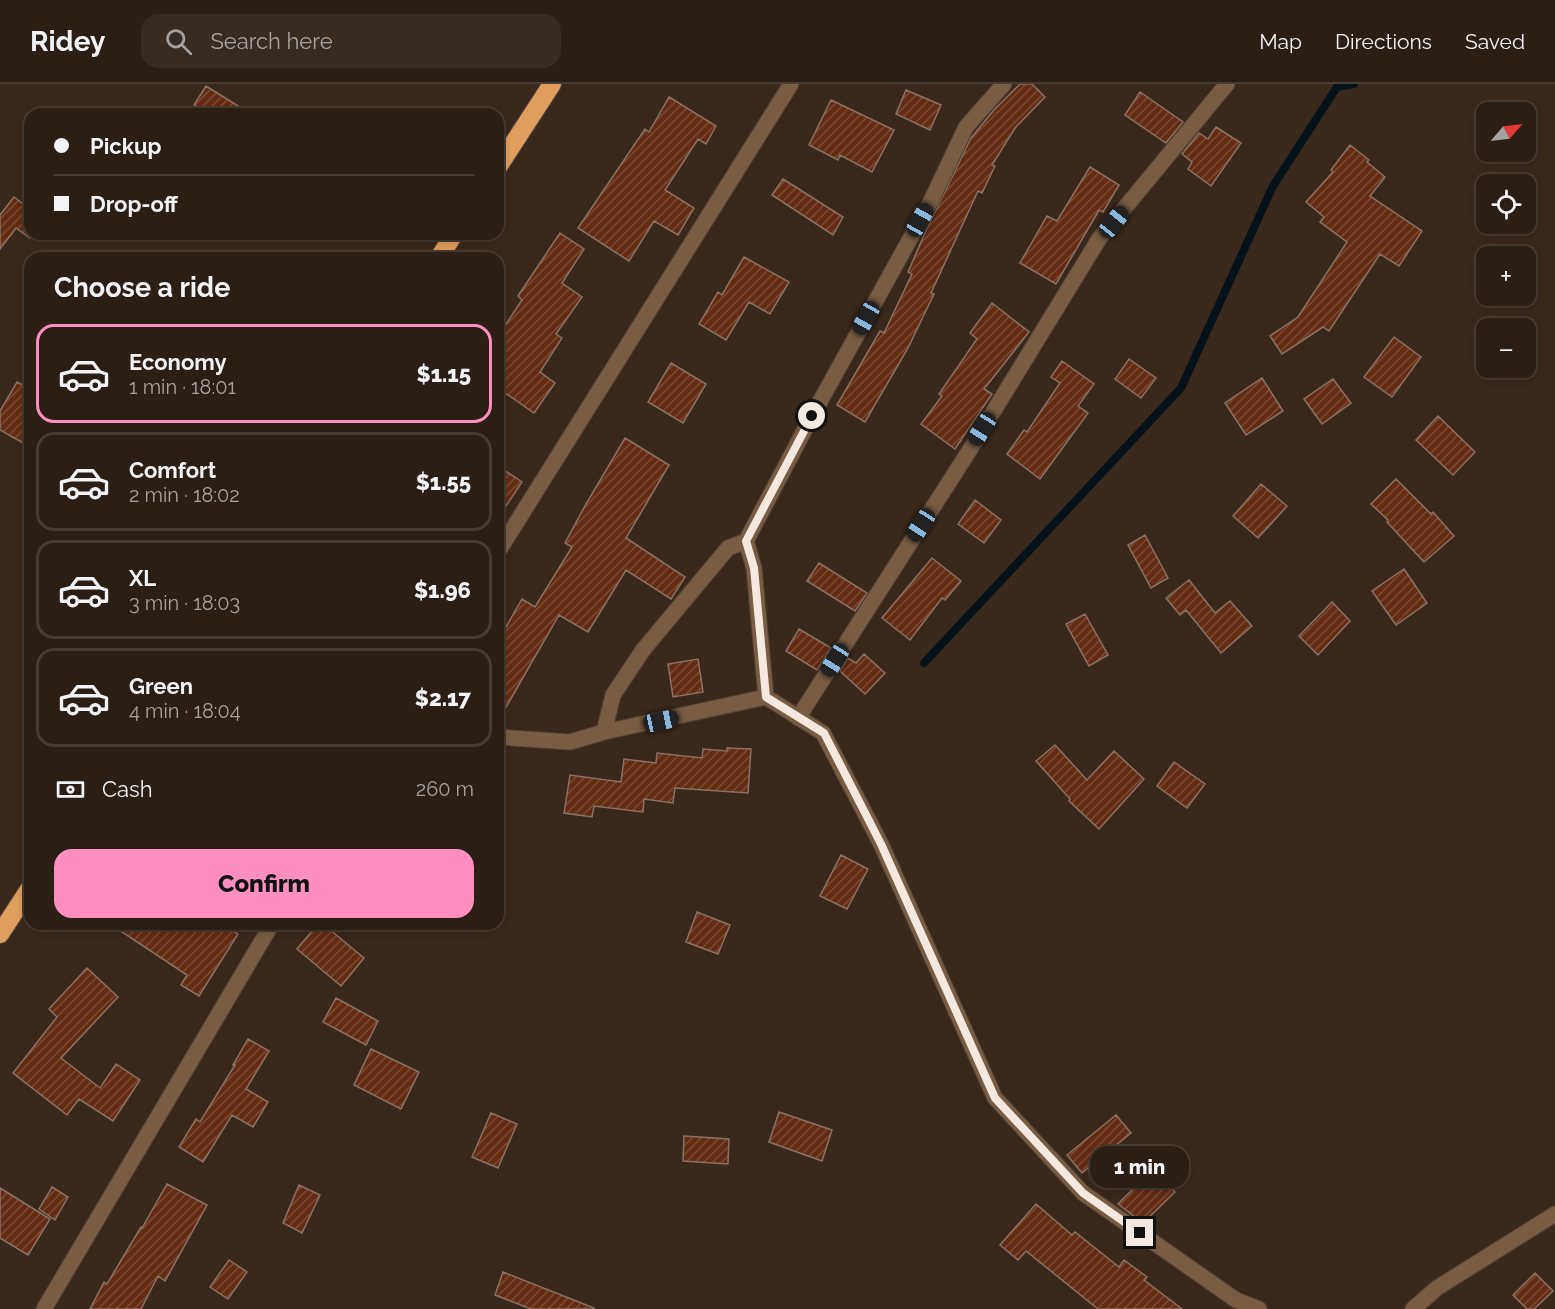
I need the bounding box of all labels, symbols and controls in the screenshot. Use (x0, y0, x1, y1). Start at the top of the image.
search box (141, 14, 561, 68)
text: Ridey (30, 25, 105, 58)
icon: search (162, 25, 195, 58)
text: Search here (210, 28, 333, 54)
text: Map (1259, 29, 1302, 54)
text: Directions (1335, 29, 1432, 54)
text: Saved (1465, 29, 1525, 54)
north arrow (1476, 102, 1536, 162)
map controls (1476, 102, 1536, 378)
text: Pickup (90, 133, 162, 159)
button: locate (1476, 174, 1536, 234)
text: Drop-off (90, 191, 178, 217)
car (903, 200, 937, 240)
car (1096, 202, 1132, 242)
button: + (1476, 246, 1536, 306)
text: Choose a ride (54, 272, 230, 303)
car (849, 298, 883, 338)
button: − (1476, 318, 1536, 378)
icon: car (57, 347, 111, 401)
text: Economy (129, 349, 227, 375)
text: $1.15 (417, 361, 471, 387)
text: 1 min · 18:01 (129, 375, 236, 399)
route start (798, 402, 825, 429)
car (965, 409, 999, 449)
icon: car (57, 455, 111, 509)
text: Comfort (129, 457, 216, 483)
text: $1.55 (416, 469, 471, 495)
text: 2 min · 18:02 (129, 483, 240, 507)
car (904, 505, 938, 545)
icon: car (57, 563, 111, 617)
text: XL (129, 565, 156, 591)
text: $1.96 (414, 577, 471, 603)
text: 3 min · 18:03 (129, 591, 240, 615)
car (818, 640, 852, 680)
icon: car (57, 671, 111, 725)
text: Green (129, 673, 193, 699)
text: $2.17 (415, 685, 471, 711)
text: 4 min · 18:04 (129, 699, 241, 723)
car (642, 708, 680, 734)
icon: cash (54, 773, 87, 806)
text: Cash (102, 776, 153, 802)
text: 260 m (416, 777, 474, 801)
button: Confirm (54, 849, 474, 918)
callout: 1 min (1090, 1146, 1190, 1188)
text: 1 min (1114, 1155, 1165, 1179)
route end (1126, 1219, 1153, 1246)

